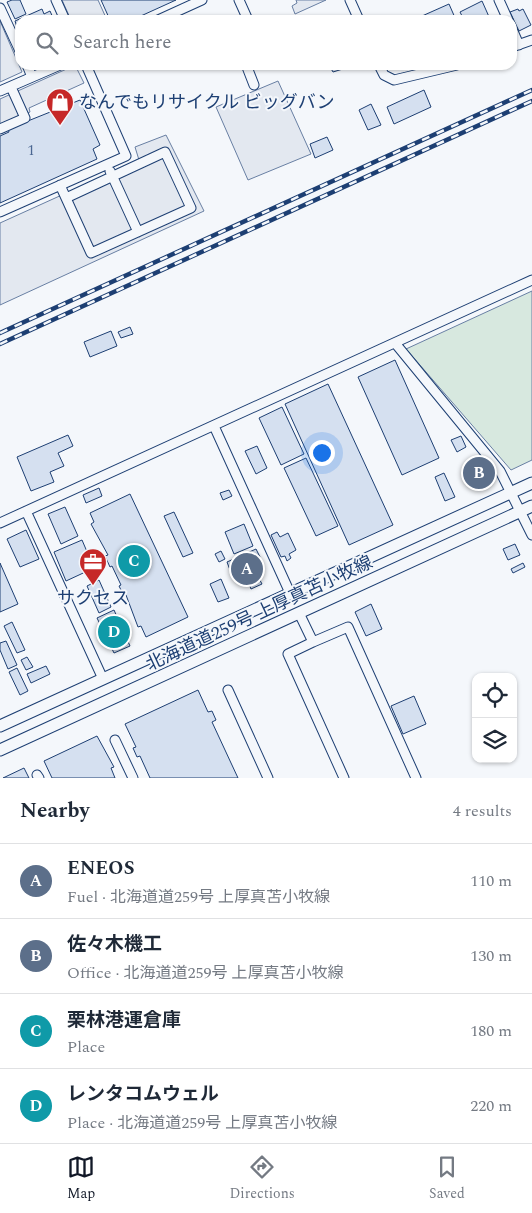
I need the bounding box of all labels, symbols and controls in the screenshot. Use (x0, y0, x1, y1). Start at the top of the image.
search box (15, 15, 517, 70)
text: Search here (73, 28, 172, 57)
icon: search (33, 29, 61, 57)
shop icon: なんでもリサイクル ビッグバン (45, 87, 75, 126)
place label: なんでもリサイクル ビッグバン (79, 89, 335, 116)
house number: 1 (27, 139, 35, 162)
your location (309, 440, 335, 466)
pin: B (463, 454, 495, 492)
pin: C (118, 542, 150, 580)
office icon: サクセス (78, 547, 108, 586)
street label: 北海道道259号 上厚真苫小牧線 (141, 549, 377, 678)
pin: A (231, 550, 263, 588)
place label: サクセス (57, 585, 129, 612)
pin: D (98, 613, 130, 651)
map controls (472, 673, 517, 763)
button: locate (472, 673, 517, 718)
button: layers (472, 718, 517, 763)
text: Nearby (20, 795, 90, 827)
text: 4 results (453, 799, 512, 823)
text: ENEOS (67, 854, 135, 883)
text: A (30, 869, 42, 893)
text: 110 m (470, 869, 512, 893)
text: Fuel · 北海道道259号 上厚真苫小牧線 (67, 885, 330, 909)
text: 佐々木機工 (67, 930, 162, 959)
text: B (30, 944, 42, 968)
text: 130 m (470, 944, 512, 968)
text: Office · 北海道道259号 上厚真苫小牧線 (67, 961, 343, 985)
text: 栗林港運倉庫 (67, 1006, 181, 1035)
text: C (30, 1019, 42, 1043)
text: 180 m (470, 1019, 512, 1043)
text: Place (67, 1035, 105, 1059)
text: レンタコムウェル (67, 1080, 219, 1109)
text: D (30, 1094, 42, 1118)
text: 220 m (470, 1094, 512, 1118)
text: Place · 北海道道259号 上厚真苫小牧線 (67, 1111, 337, 1135)
tab: Map (67, 1153, 95, 1204)
tab: Directions (229, 1153, 295, 1204)
tab: Saved (429, 1153, 465, 1204)

